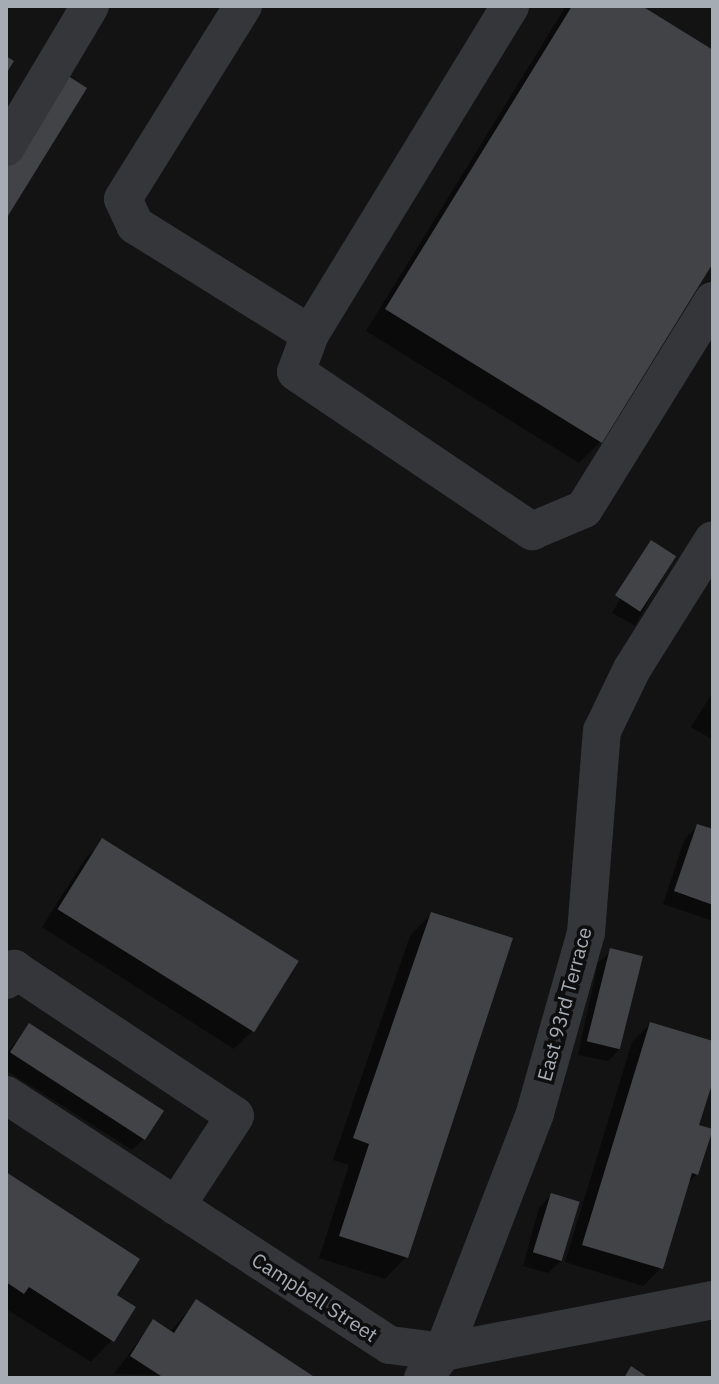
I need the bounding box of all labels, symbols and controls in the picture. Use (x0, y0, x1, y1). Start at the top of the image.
street label: East 93rd Terrace (532, 924, 596, 1084)
street label: Campbell Street (248, 1247, 382, 1347)

